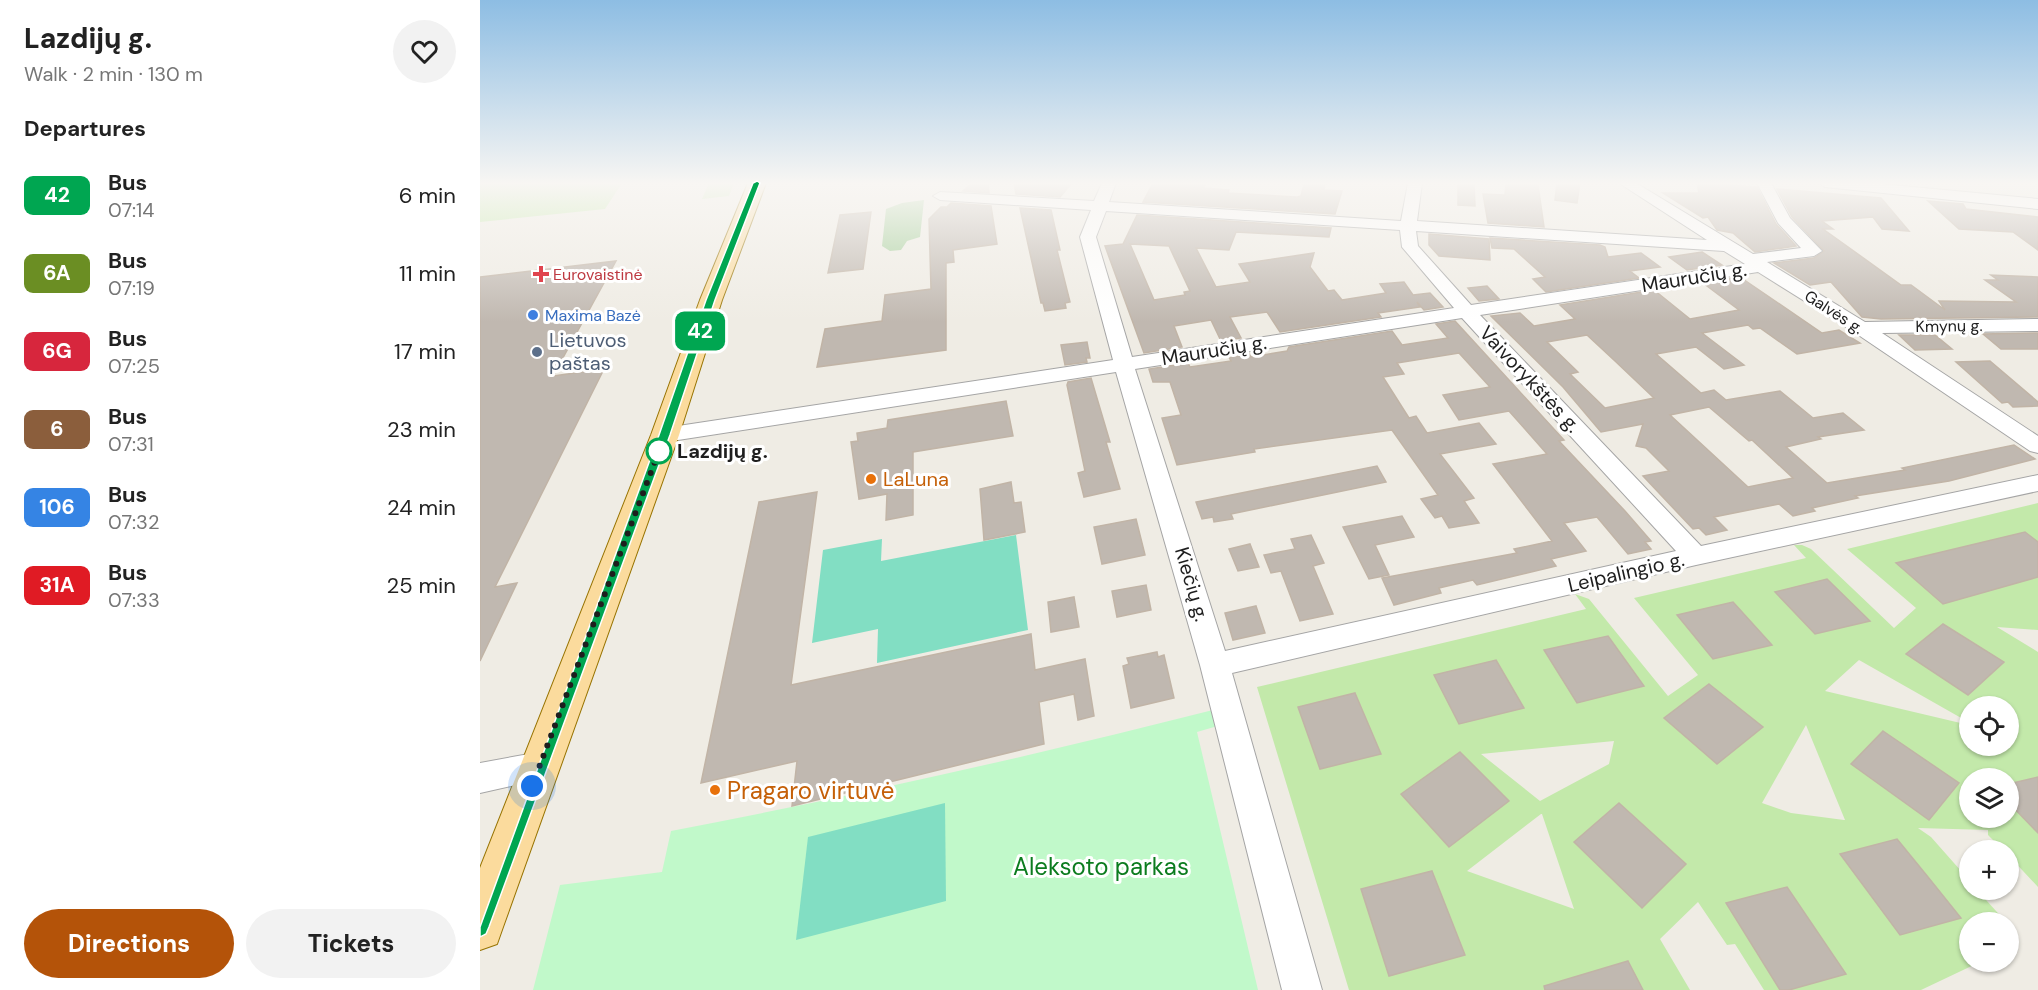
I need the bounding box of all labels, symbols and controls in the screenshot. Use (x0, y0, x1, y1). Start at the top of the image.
text: Lazdijų g. (24, 20, 152, 57)
button: heart (393, 20, 456, 83)
text: Walk · 2 min · 130 m (24, 61, 203, 87)
text: Departures (24, 114, 146, 143)
text: Bus (108, 168, 147, 197)
text: 42 (44, 181, 70, 209)
text: 6 min (399, 181, 456, 210)
text: 07:14 (108, 197, 155, 223)
text: Bus (108, 246, 147, 275)
street label: Mauručių g. (1640, 256, 1748, 298)
text: 6A (43, 259, 71, 287)
text: 11 min (399, 259, 456, 288)
place label: Eurovaistinė (553, 264, 643, 285)
marker: Eurovaistinė (534, 267, 548, 281)
text: 07:19 (108, 275, 155, 301)
street label: Galvės g. (1801, 285, 1867, 339)
place label: Maxima Bazė (545, 305, 641, 326)
marker: Maxima Bazė (526, 308, 540, 322)
line badge: 42 (673, 312, 727, 350)
street label: Kmynų g. (1915, 315, 1983, 337)
text: 42 (687, 317, 713, 345)
street label: Vaivorykštės g. (1474, 320, 1586, 438)
text: Bus (108, 324, 147, 353)
place label: Lietuvos paštas (549, 327, 627, 376)
street label: Mauručių g. (1160, 329, 1268, 371)
text: 6G (42, 337, 72, 365)
text: 17 min (394, 337, 456, 366)
marker: Lietuvos paštas (530, 345, 544, 359)
text: 07:25 (108, 353, 160, 379)
text: Bus (108, 402, 147, 431)
text: 6 (50, 415, 64, 443)
text: 23 min (387, 415, 456, 444)
text: 07:31 (108, 431, 154, 457)
marker: Lazdijų g. (646, 438, 672, 464)
place label: Lazdijų g. (677, 438, 768, 464)
place label: LaLuna (883, 466, 949, 492)
marker: LaLuna (864, 472, 878, 486)
text: Bus (108, 480, 147, 509)
text: 106 (39, 493, 75, 521)
text: 24 min (387, 493, 456, 522)
text: 07:32 (108, 509, 159, 535)
street label: Kiečių g. (1169, 544, 1215, 624)
street label: Leipalingio g. (1565, 546, 1687, 598)
text: Bus (108, 558, 147, 587)
text: 31A (39, 571, 75, 599)
text: 25 min (387, 571, 456, 600)
text: 07:33 (108, 587, 160, 613)
map controls (1959, 696, 2019, 972)
button: locate (1959, 696, 2019, 756)
button: layers (1959, 768, 2019, 828)
your location (517, 771, 547, 801)
place label: Pragaro virtuvė (727, 775, 894, 806)
marker: Pragaro virtuvė (708, 783, 722, 797)
button: + (1959, 840, 2019, 900)
park label: Aleksoto parkas (1013, 851, 1189, 882)
button: Directions (24, 909, 234, 978)
button: Tickets (246, 909, 456, 978)
button: − (1959, 912, 2019, 972)

